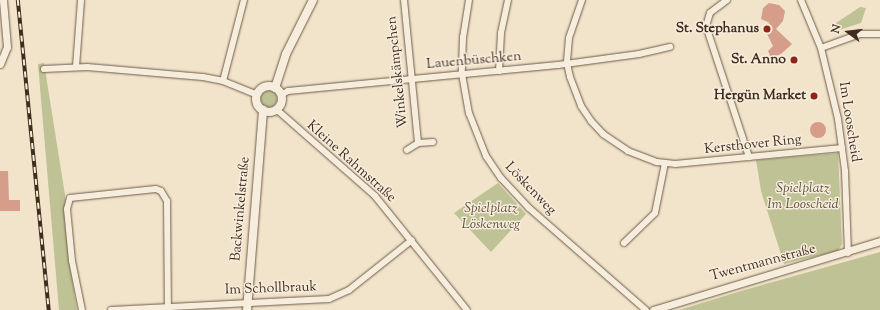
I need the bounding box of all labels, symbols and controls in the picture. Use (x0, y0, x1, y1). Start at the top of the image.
north arrow (828, 12, 868, 52)
street label: Winkelskämpchen (384, 15, 412, 129)
place label: St. Stephanus (676, 21, 759, 37)
text: N (828, 23, 845, 35)
marker: St. Stephanus (762, 24, 772, 34)
street label: Lauenbüschken (426, 48, 522, 74)
place label: St. Anno (731, 52, 786, 68)
marker: St. Anno (789, 55, 799, 65)
street label: Im Looscheid (834, 81, 864, 163)
place label: Hergün Market (714, 88, 806, 104)
marker: Hergün Market (809, 91, 819, 101)
street label: Kleine Rahmstraße (303, 118, 399, 206)
street label: Kersthover Ring (704, 132, 802, 158)
street label: Backwinkelstraße (228, 156, 254, 262)
street label: Löskenweg (501, 159, 559, 219)
park label: Spielplatz Im Looscheid (767, 181, 839, 214)
park label: Spielplatz Löskenweg (462, 201, 520, 234)
street label: Twentmannstraße (708, 241, 818, 285)
street label: Im Schollbrauk (225, 279, 317, 299)

